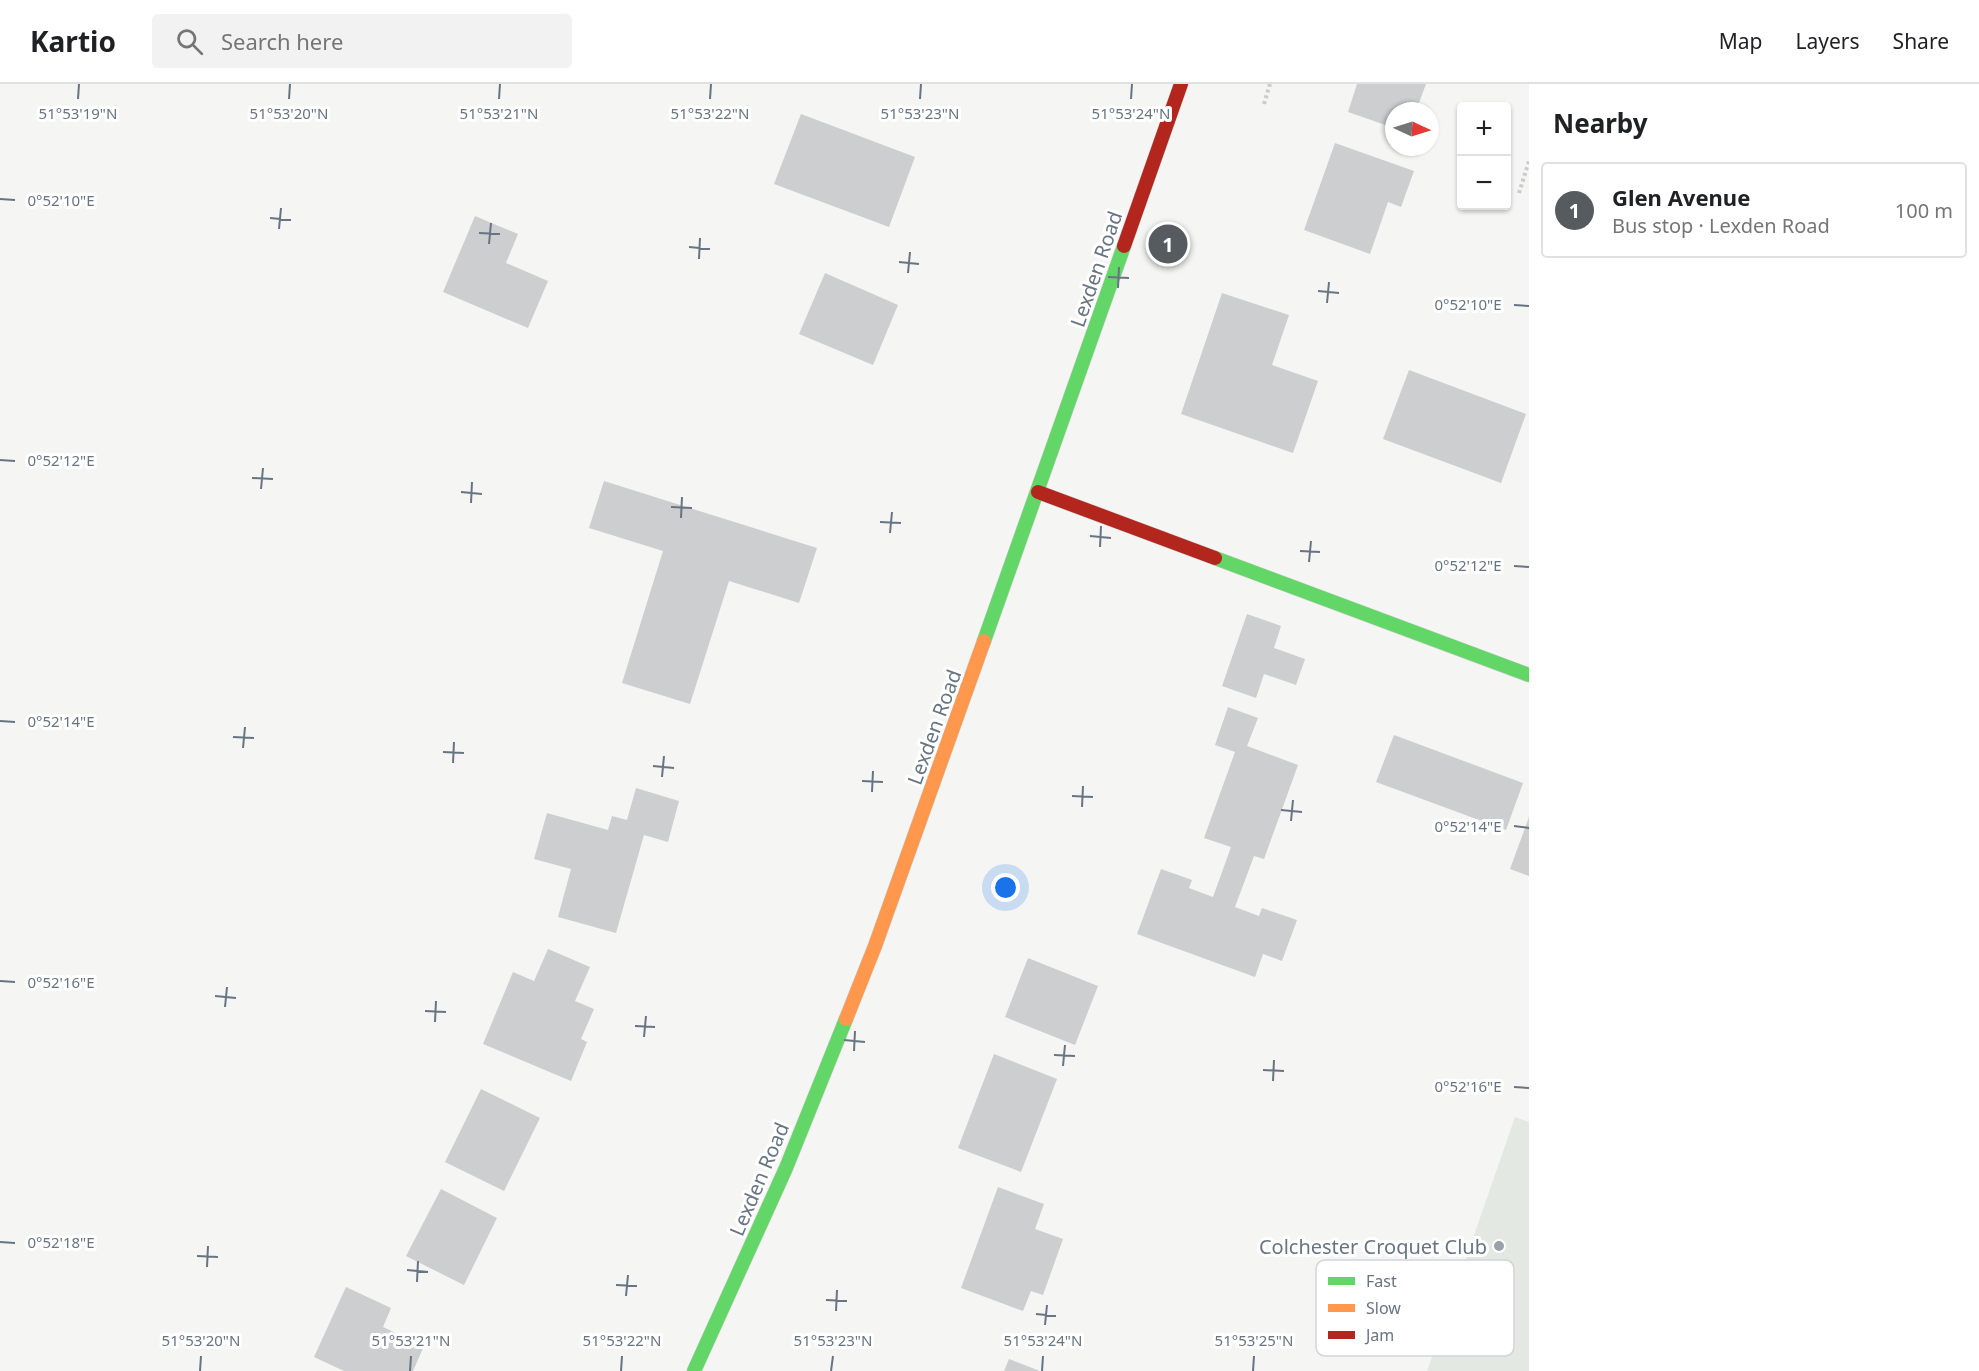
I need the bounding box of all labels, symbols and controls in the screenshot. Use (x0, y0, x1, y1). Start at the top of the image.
search box (152, 14, 572, 68)
text: Kartio (30, 22, 116, 60)
icon: search (173, 25, 206, 58)
text: Search here (221, 26, 343, 56)
text: Map (1719, 27, 1763, 55)
text: Layers (1796, 27, 1860, 55)
text: Share (1893, 27, 1949, 55)
north arrow (1385, 102, 1439, 156)
map controls (1457, 102, 1511, 210)
button: + (1457, 102, 1511, 156)
text: 51°53'19"N (39, 103, 117, 123)
text: 51°53'20"N (250, 103, 328, 123)
text: 51°53'21"N (460, 103, 538, 123)
text: 51°53'22"N (671, 103, 749, 123)
text: 51°53'23"N (881, 103, 959, 123)
text: 51°53'24"N (1092, 103, 1170, 123)
text: Nearby (1553, 105, 1648, 141)
button: − (1457, 156, 1511, 210)
text: Glen Avenue (1612, 182, 1750, 212)
text: 0°52'10"E (27, 190, 95, 210)
text: 1 (1569, 197, 1580, 224)
text: 100 m (1895, 197, 1953, 224)
street label: Lexden Road (1064, 208, 1128, 330)
text: Bus stop · Lexden Road (1612, 212, 1830, 239)
pin: 1 (1148, 222, 1188, 266)
text: 0°52'10"E (1434, 294, 1502, 314)
text: 0°52'12"E (27, 450, 95, 470)
text: 0°52'12"E (1434, 555, 1502, 575)
street label: Lexden Road (901, 666, 967, 788)
text: 0°52'14"E (27, 711, 95, 731)
text: 0°52'14"E (1434, 816, 1502, 836)
your location (991, 873, 1020, 902)
text: 0°52'16"E (27, 972, 95, 992)
text: 0°52'16"E (1434, 1076, 1502, 1096)
street label: Lexden Road (723, 1118, 795, 1240)
text: 0°52'18"E (27, 1232, 95, 1252)
place label: Colchester Croquet Club (1259, 1233, 1487, 1260)
marker: Colchester Croquet Club (1492, 1239, 1506, 1253)
legend (1316, 1260, 1514, 1356)
text: Fast (1366, 1270, 1397, 1292)
text: Slow (1366, 1297, 1401, 1319)
text: Jam (1364, 1324, 1394, 1346)
text: 51°53'20"N (162, 1330, 240, 1350)
text: 51°53'21"N (372, 1330, 450, 1350)
text: 51°53'22"N (583, 1330, 661, 1350)
text: 51°53'23"N (794, 1330, 872, 1350)
text: 51°53'24"N (1004, 1330, 1082, 1350)
text: 51°53'25"N (1215, 1330, 1293, 1350)

